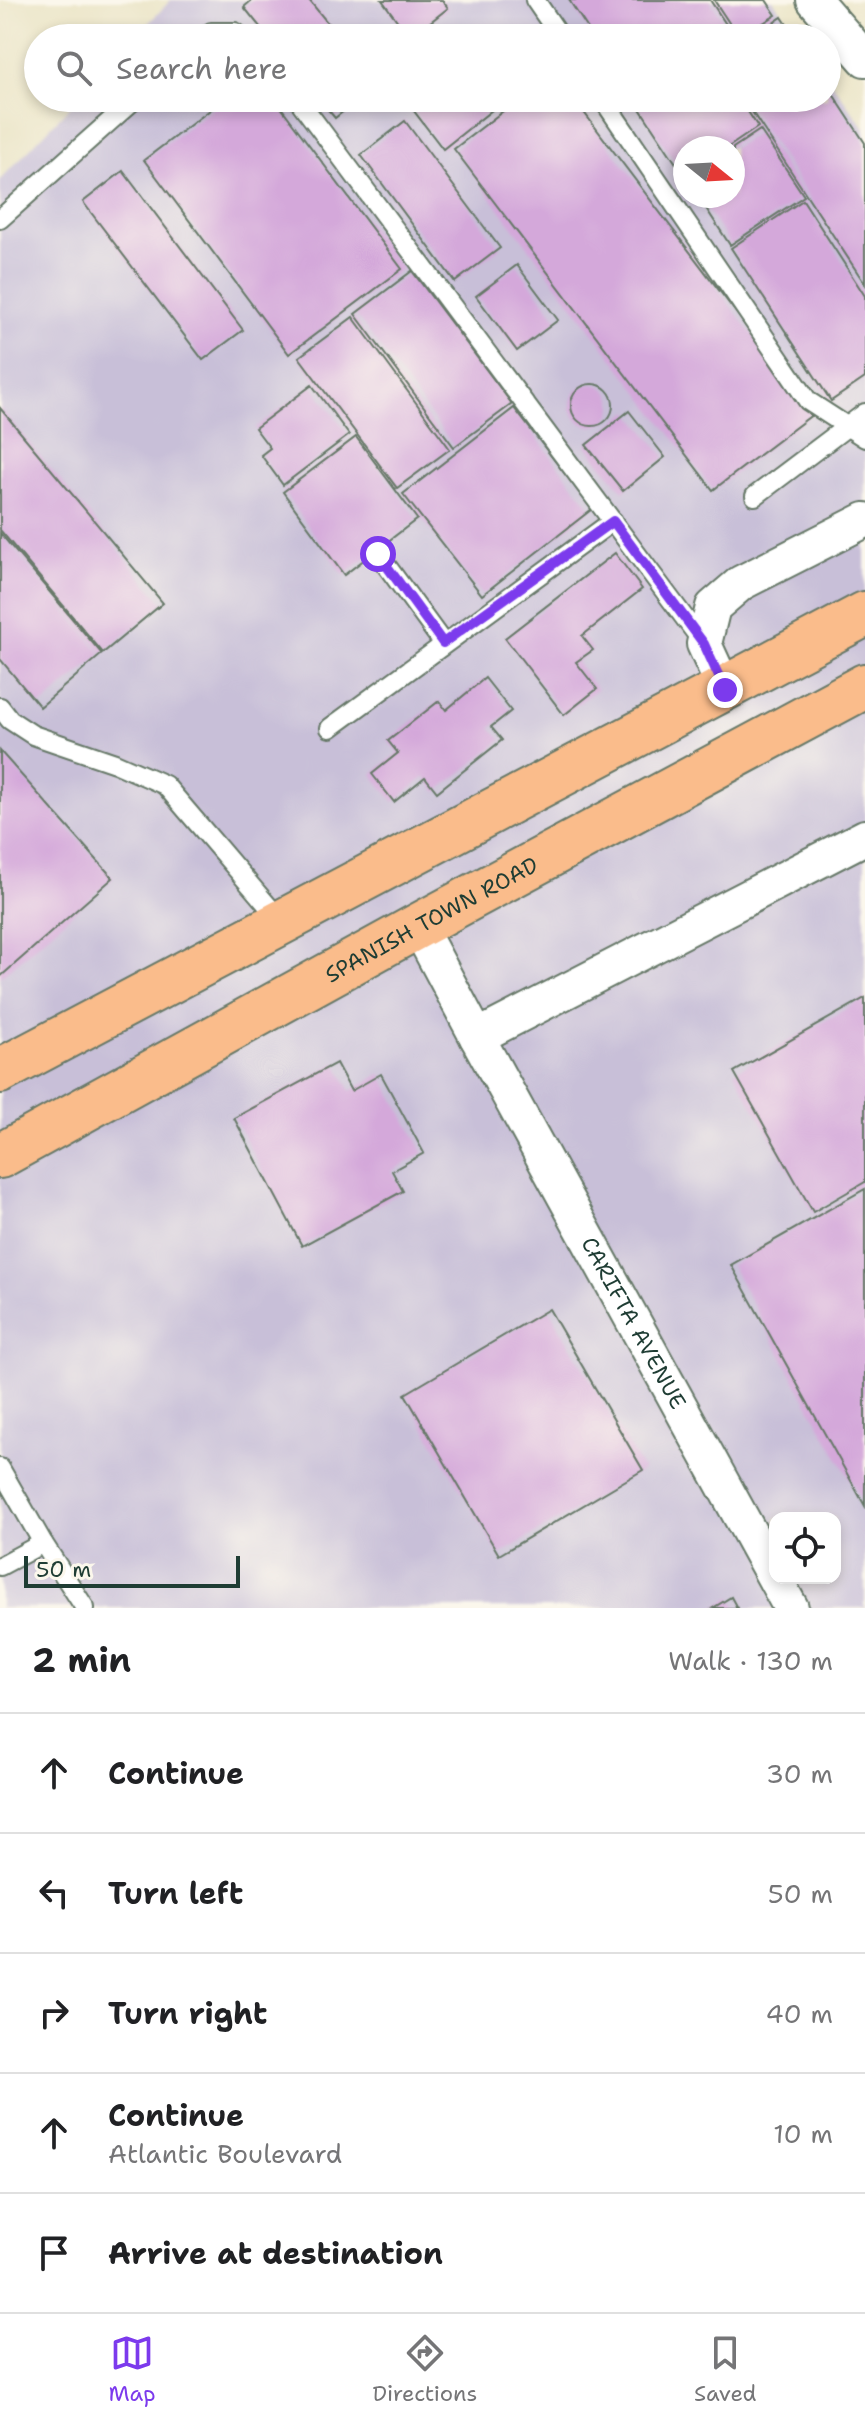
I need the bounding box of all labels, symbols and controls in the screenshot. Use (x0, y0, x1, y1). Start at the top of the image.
search box (24, 24, 841, 112)
icon: search (52, 46, 96, 90)
text: Search here (116, 48, 287, 89)
north arrow (673, 136, 745, 208)
route start (360, 536, 396, 572)
route end (707, 672, 743, 708)
street label: SPANISH TOWN ROAD (320, 850, 543, 989)
street label: CARIFTA AVENUE (575, 1231, 693, 1414)
map controls (769, 1512, 841, 1584)
button: locate (769, 1512, 841, 1584)
scale bar (24, 1552, 240, 1588)
text: 50 m (36, 1555, 91, 1584)
text: 2 min (32, 1637, 131, 1683)
text: Walk · 130 m (668, 1643, 833, 1678)
icon: ahead (32, 1751, 76, 1795)
text: Continue (108, 1753, 244, 1794)
text: 30 m (766, 1756, 833, 1791)
icon: left (32, 1871, 76, 1915)
text: Turn left (108, 1873, 243, 1914)
text: 50 m (768, 1876, 833, 1911)
icon: right (32, 1991, 76, 2035)
text: Turn right (108, 1993, 267, 2034)
text: 40 m (766, 1996, 833, 2031)
text: Continue (108, 2095, 244, 2136)
icon: ahead (32, 2111, 76, 2155)
text: 10 m (773, 2116, 833, 2151)
text: Atlantic Boulevard (108, 2136, 342, 2171)
icon: arrive (32, 2231, 76, 2275)
text: Arrive at destination (108, 2233, 443, 2274)
tab: Map (108, 2331, 156, 2408)
tab: Directions (372, 2331, 477, 2408)
tab: Saved (694, 2331, 757, 2408)

